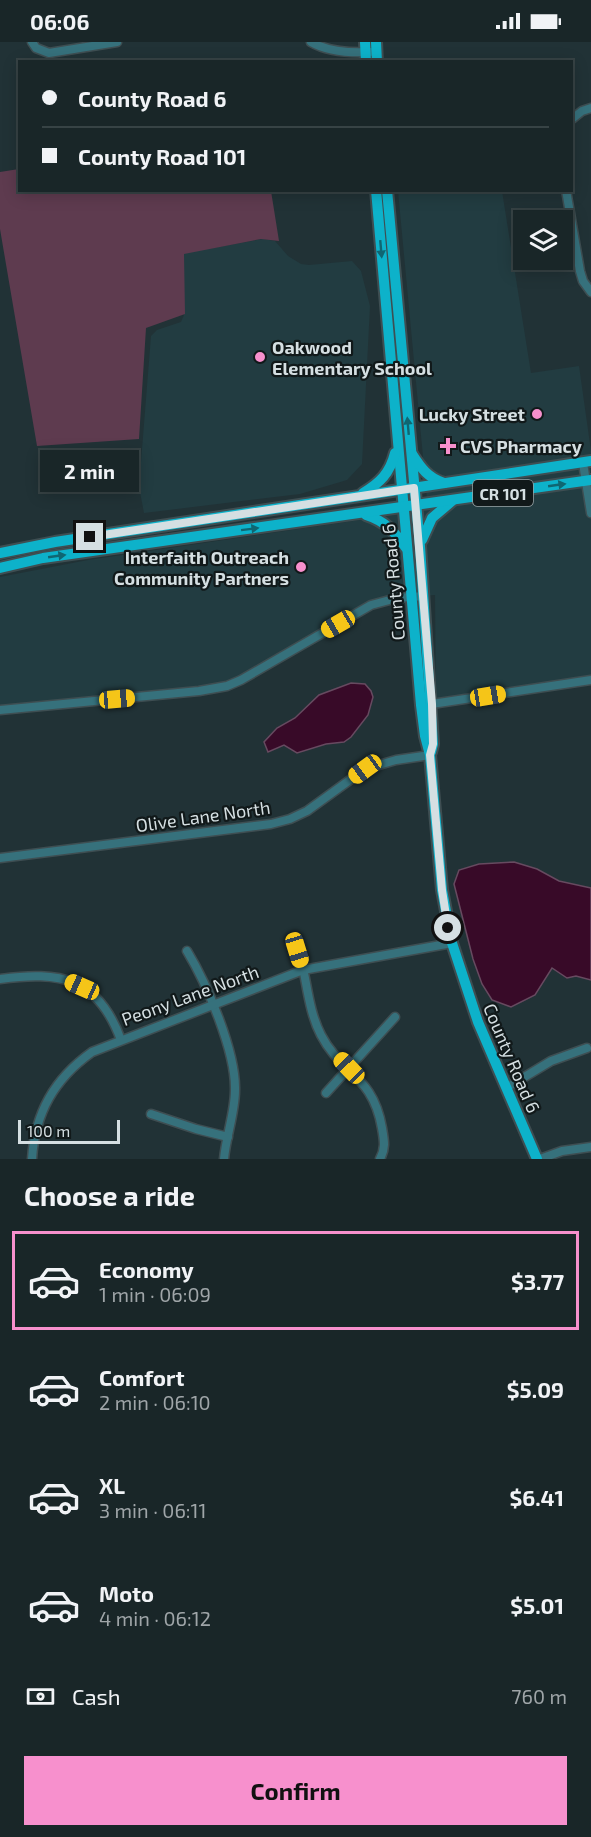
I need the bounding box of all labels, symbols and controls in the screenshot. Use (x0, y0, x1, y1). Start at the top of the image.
text: 06:06 (30, 8, 89, 34)
text: County Road 6 (78, 85, 226, 111)
text: County Road 101 (78, 143, 246, 169)
map controls (513, 210, 573, 270)
button: layers (513, 210, 573, 270)
one-way arrow (376, 239, 386, 258)
place label: Oakwood Elementary School (272, 336, 432, 379)
marker: Oakwood Elementary School (253, 350, 267, 364)
place label: Lucky Street (419, 403, 526, 425)
marker: Lucky Street (530, 407, 544, 421)
one-way arrow (403, 417, 413, 436)
place label: CVS Pharmacy (460, 435, 583, 457)
marker: CVS Pharmacy (441, 439, 455, 453)
callout: 2 min (40, 450, 140, 492)
text: 2 min (64, 459, 115, 483)
road number: CR 101 (473, 480, 533, 506)
one-way arrow (548, 480, 567, 489)
route end (76, 523, 103, 550)
street label: County Road 6 (377, 523, 409, 641)
one-way arrow (241, 524, 260, 534)
place label: Interfaith Outreach Community Partners (114, 546, 289, 589)
one-way arrow (48, 551, 67, 560)
marker: Interfaith Outreach Community Partners (294, 560, 308, 574)
car (318, 607, 358, 641)
car (469, 684, 507, 708)
car (98, 688, 136, 710)
car (345, 751, 385, 787)
street label: Olive Lane North (134, 796, 272, 836)
route start (434, 914, 461, 941)
car (283, 930, 311, 970)
street label: Peony Lane North (118, 960, 262, 1030)
car (62, 971, 102, 1003)
street label: County Road 6 (479, 1000, 545, 1116)
car (330, 1049, 368, 1087)
scale bar (18, 1117, 120, 1144)
text: 100 m (27, 1121, 70, 1140)
text: Choose a ride (24, 1179, 195, 1211)
icon: car (27, 1254, 81, 1308)
text: Economy (99, 1256, 194, 1282)
text: $3.77 (511, 1268, 564, 1294)
text: 1 min · 06:09 (99, 1282, 211, 1306)
icon: car (27, 1362, 81, 1416)
text: Comfort (99, 1364, 184, 1390)
text: $5.09 (507, 1376, 564, 1402)
text: 2 min · 06:10 (99, 1390, 211, 1414)
icon: car (27, 1470, 81, 1524)
text: XL (99, 1472, 125, 1498)
text: $6.41 (509, 1484, 564, 1510)
text: 3 min · 06:11 (99, 1498, 206, 1522)
icon: car (27, 1578, 81, 1632)
text: Moto (99, 1580, 154, 1606)
text: $5.01 (510, 1592, 564, 1618)
text: 4 min · 06:12 (99, 1606, 211, 1630)
icon: cash (24, 1680, 57, 1713)
text: Cash (72, 1683, 121, 1709)
text: 760 m (511, 1684, 567, 1708)
button: Confirm (24, 1756, 567, 1825)

